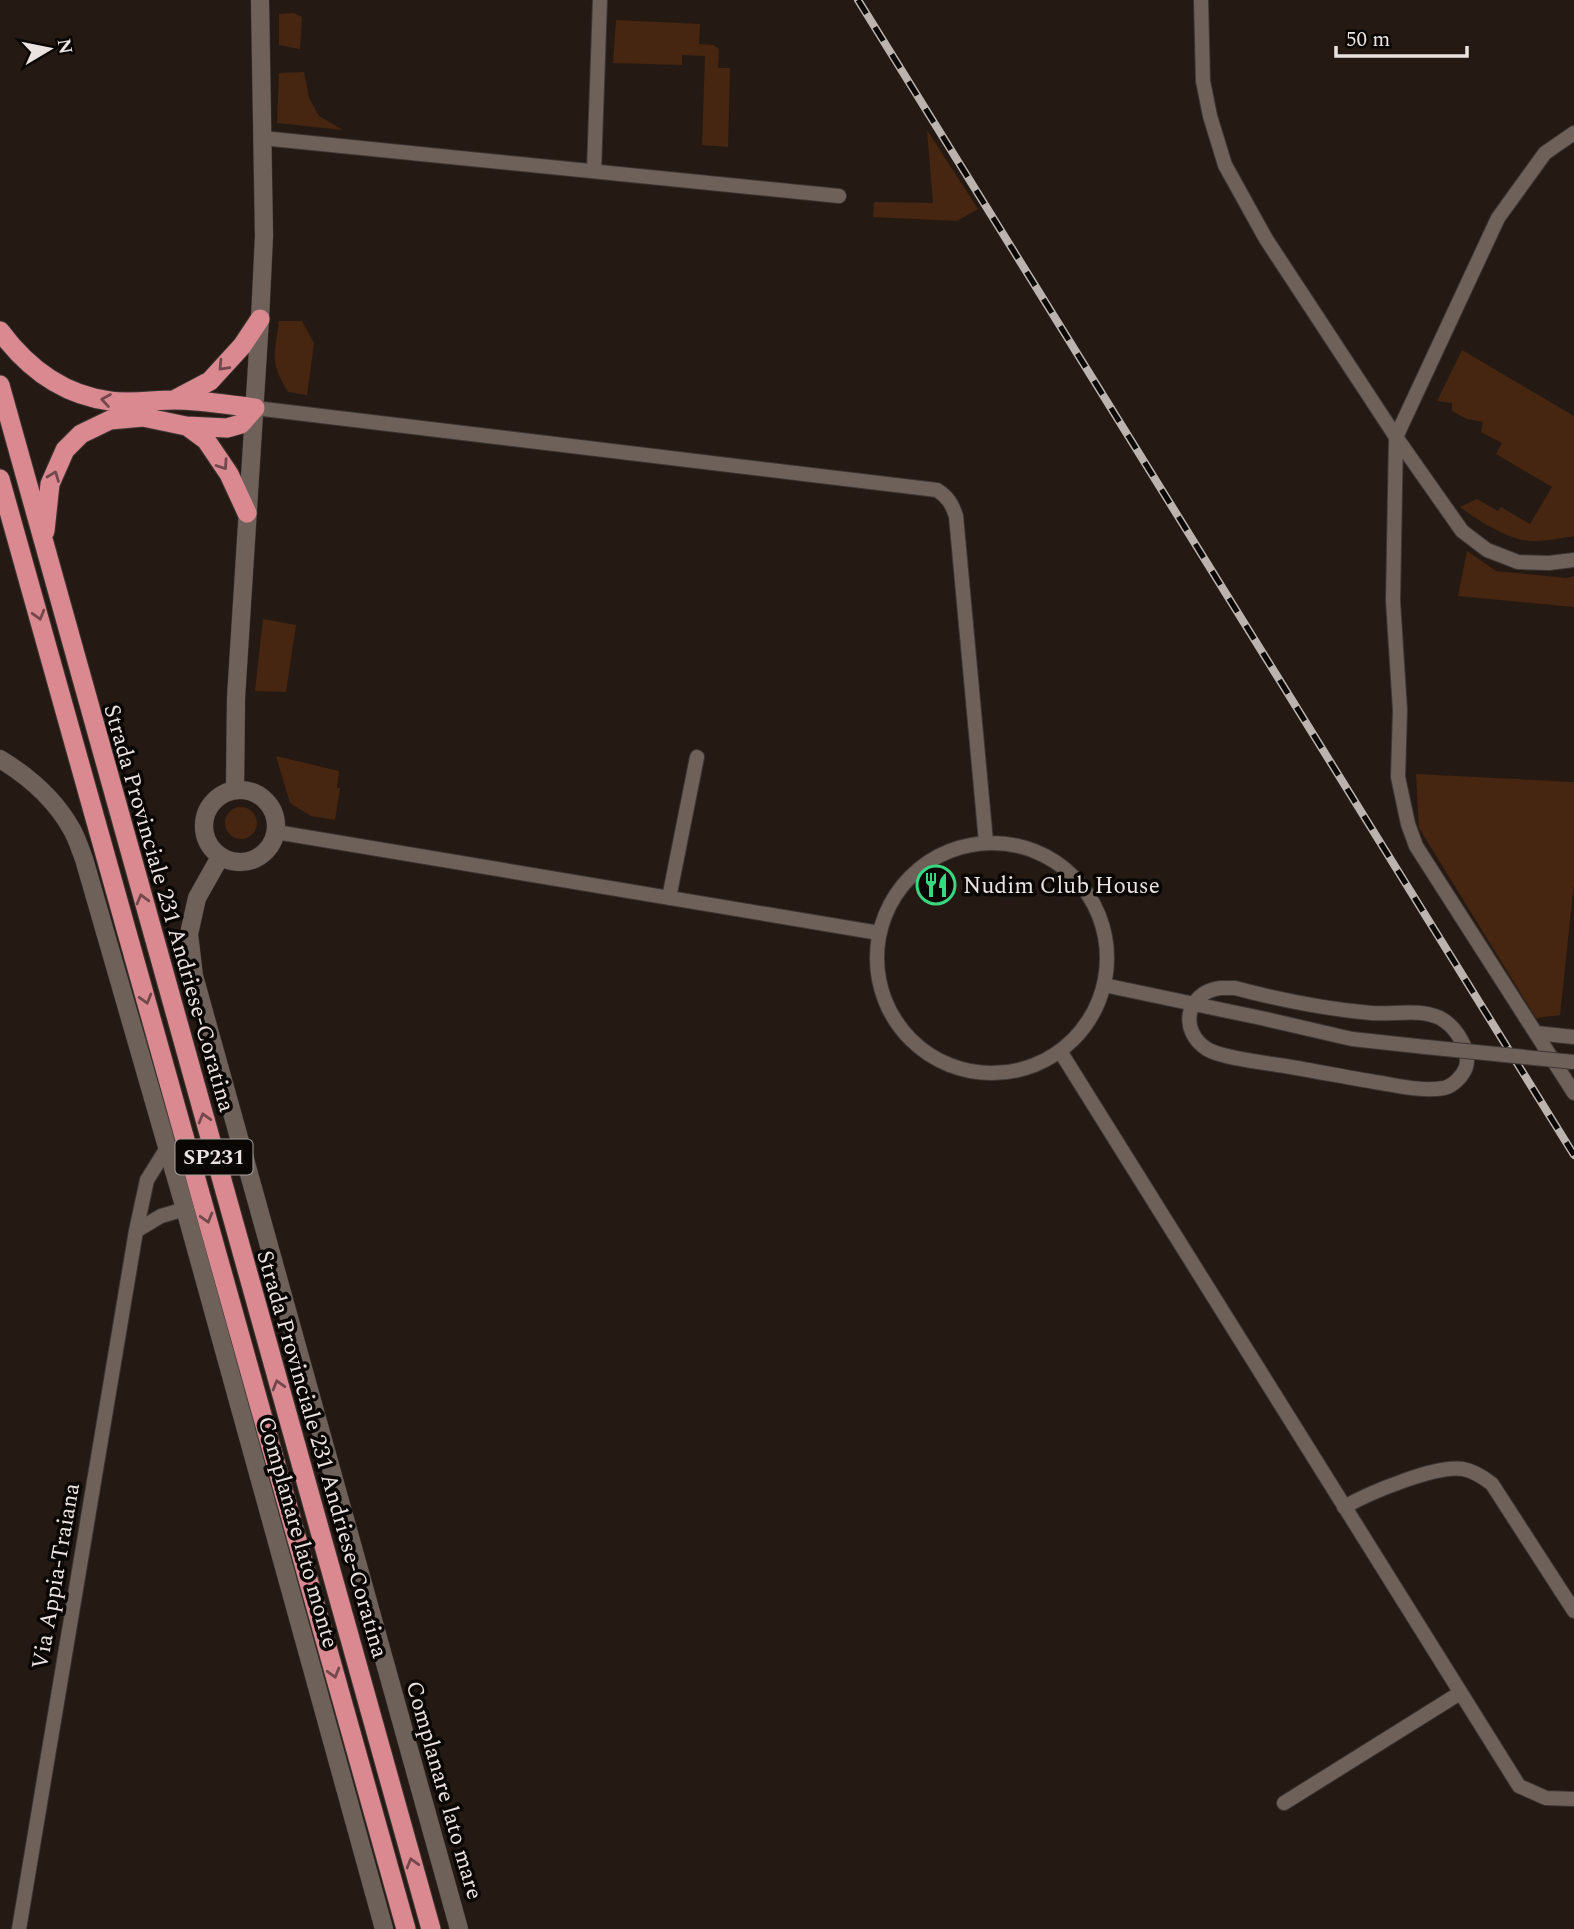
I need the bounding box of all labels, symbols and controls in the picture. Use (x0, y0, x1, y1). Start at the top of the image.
north arrow (14, 14, 84, 84)
scale bar (1336, 14, 1467, 58)
text: 50 m (1346, 24, 1390, 56)
text: N (49, 36, 80, 56)
one-way arrow (219, 358, 232, 371)
one-way arrow (100, 393, 112, 408)
one-way arrow (214, 457, 227, 470)
one-way arrow (46, 470, 60, 482)
one-way arrow (30, 609, 45, 621)
street label: Strada Provinciale 231 Andriese-Coratina (93, 700, 244, 1116)
restaurant icon: Nudim Club House (915, 864, 957, 906)
place label: Nudim Club House (963, 869, 1160, 904)
one-way arrow (136, 894, 151, 906)
one-way arrow (138, 993, 152, 1005)
one-way arrow (197, 1113, 212, 1125)
road number: SP231 (176, 1140, 252, 1174)
one-way arrow (199, 1212, 214, 1224)
street label: Strada Provinciale 231 Andriese-Coratina (246, 1246, 397, 1662)
one-way arrow (272, 1379, 287, 1391)
street label: Complanare lato monte (248, 1412, 347, 1652)
street label: Via Appia-Traiana (23, 1480, 90, 1672)
one-way arrow (326, 1667, 341, 1679)
street label: Complanare lato mare (396, 1677, 492, 1904)
one-way arrow (406, 1857, 421, 1869)

